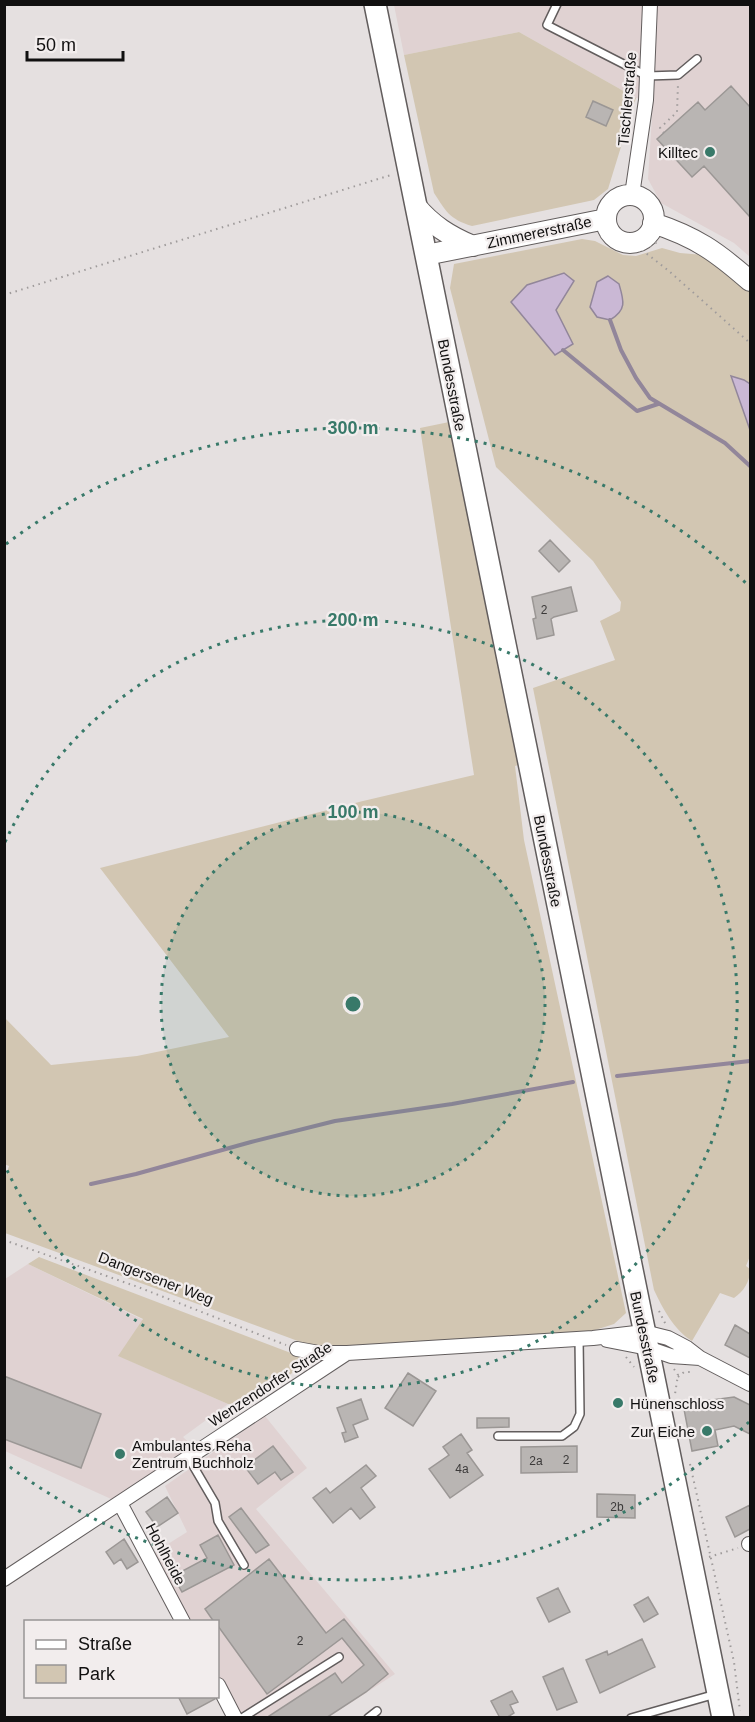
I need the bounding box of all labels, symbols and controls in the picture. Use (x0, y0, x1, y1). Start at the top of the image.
scale bar (27, 24, 123, 62)
text: 50 m (36, 35, 76, 55)
street label: Tischlerstraße (614, 51, 640, 147)
place label: Killtec (658, 144, 698, 161)
marker: Killtec (703, 145, 717, 159)
street label: Zimmererstraße (485, 213, 593, 251)
street label: Bundesstraße (435, 338, 469, 432)
text: 300 m (327, 418, 379, 438)
house number: 2 (541, 603, 548, 617)
text: 200 m (327, 610, 379, 630)
text: 100 m (327, 802, 379, 822)
street label: Bundesstraße (531, 814, 565, 908)
centre of rings (343, 994, 363, 1014)
street label: Dangersener Weg (96, 1248, 216, 1308)
street label: Bundesstraße (627, 1290, 663, 1384)
street label: Wenzendorfer Straße (205, 1338, 335, 1430)
place label: Hünenschloss (630, 1395, 724, 1412)
marker: Hünenschloss (611, 1396, 625, 1410)
place label: Zur Eiche (631, 1423, 695, 1440)
marker: Zur Eiche (700, 1424, 714, 1438)
place label: Ambulantes Reha Zentrum Buchholz (132, 1437, 254, 1471)
marker: Ambulantes Reha Zentrum Buchholz (113, 1447, 127, 1461)
house number: 2 (563, 1453, 570, 1467)
house number: 2a (529, 1454, 543, 1468)
house number: 4a (455, 1462, 469, 1476)
house number: 2b (610, 1500, 624, 1514)
street label: Hohlheide (143, 1520, 189, 1588)
legend (24, 1620, 219, 1698)
text: Straße (78, 1634, 132, 1654)
house number: 2 (297, 1634, 304, 1648)
text: Park (78, 1664, 116, 1684)

